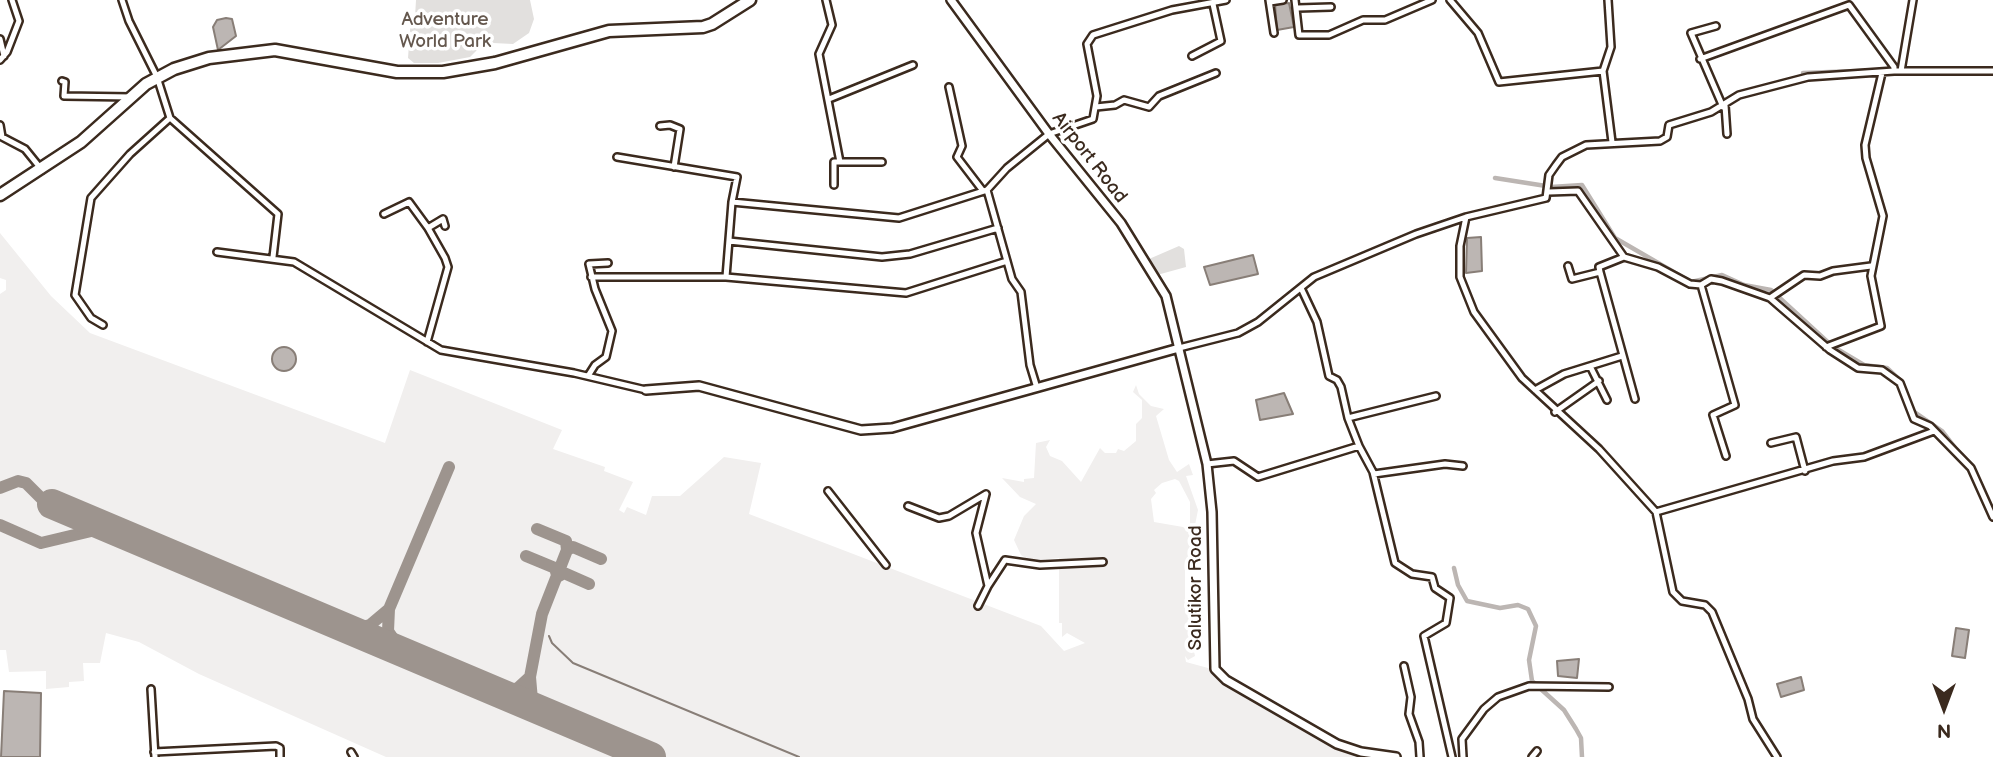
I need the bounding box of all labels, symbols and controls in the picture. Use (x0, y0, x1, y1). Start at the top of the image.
park label: Adventure World Park (399, 9, 491, 53)
street label: Airport Road (1047, 108, 1131, 208)
street label: Salutikor Road (1185, 525, 1207, 651)
north arrow (1909, 673, 1979, 743)
text: N (1937, 718, 1951, 741)

